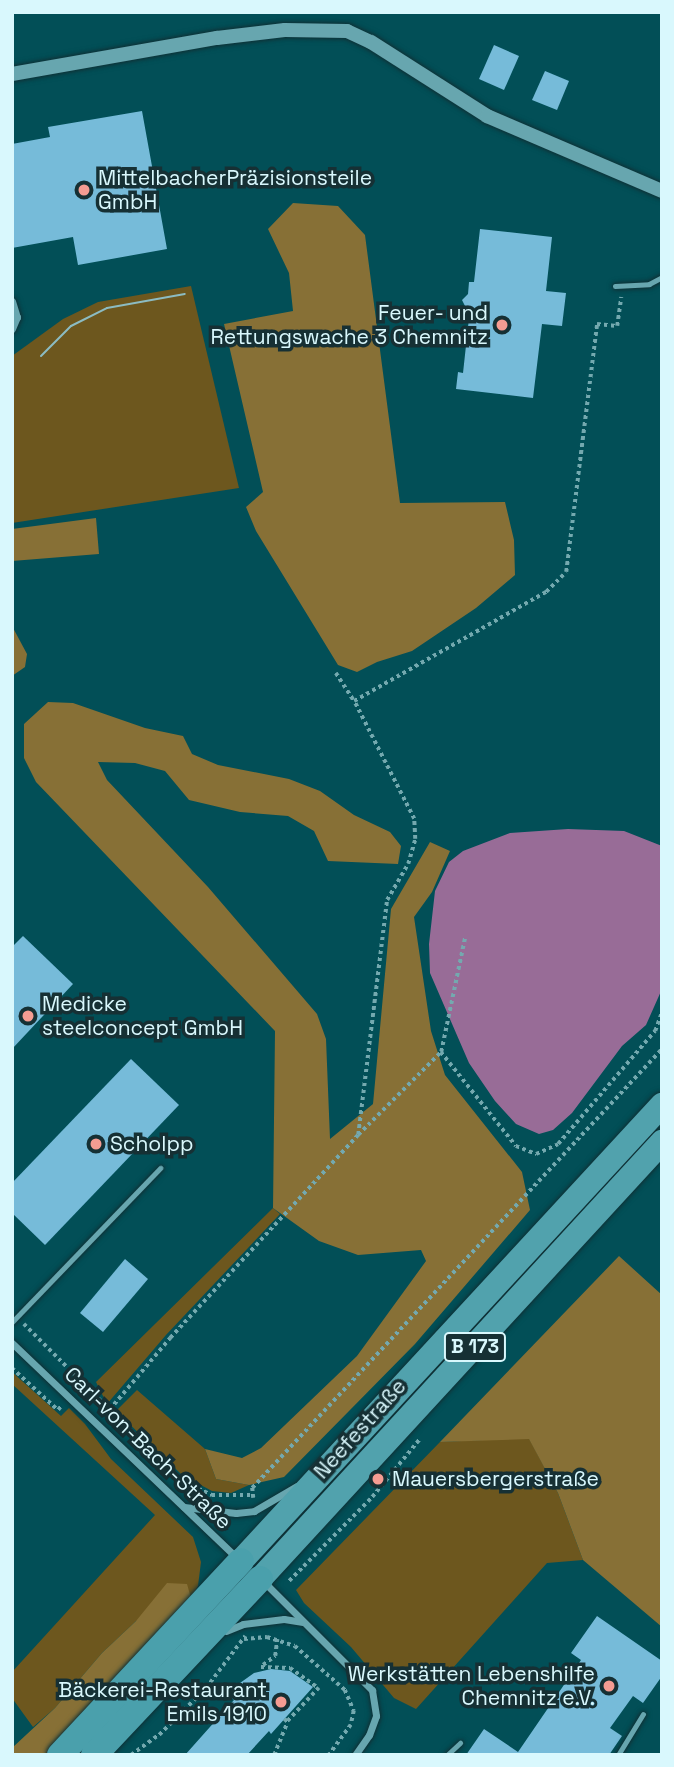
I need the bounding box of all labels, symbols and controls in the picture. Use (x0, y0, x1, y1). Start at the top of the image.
place label: MittelbacherPräzisionsteile GmbH (98, 165, 372, 215)
marker: MittelbacherPräzisionsteile GmbH (76, 182, 92, 198)
place label: Feuer- und Rettungswache 3 Chemnitz (211, 300, 488, 350)
marker: Feuer- und Rettungswache 3 Chemnitz (494, 317, 510, 333)
place label: Medicke steelconcept GmbH (42, 991, 243, 1041)
marker: Medicke steelconcept GmbH (20, 1008, 36, 1024)
place label: Scholpp (110, 1131, 193, 1157)
marker: Scholpp (88, 1136, 104, 1152)
road number: B 173 (444, 1331, 506, 1362)
street label: Carl-von-Bach-Straße (59, 1362, 237, 1534)
street label: Neefestraße (309, 1374, 411, 1484)
place label: Mauersbergerstraße (392, 1466, 599, 1492)
marker: Mauersbergerstraße (370, 1471, 386, 1487)
place label: Werkstätten Lebenshilfe Chemnitz e.V. (348, 1661, 595, 1711)
place label: Bäckerei-Restaurant Emils 1910 (58, 1677, 267, 1727)
marker: Werkstätten Lebenshilfe Chemnitz e.V. (601, 1678, 617, 1694)
marker: Bäckerei-Restaurant Emils 1910 (273, 1694, 289, 1710)

